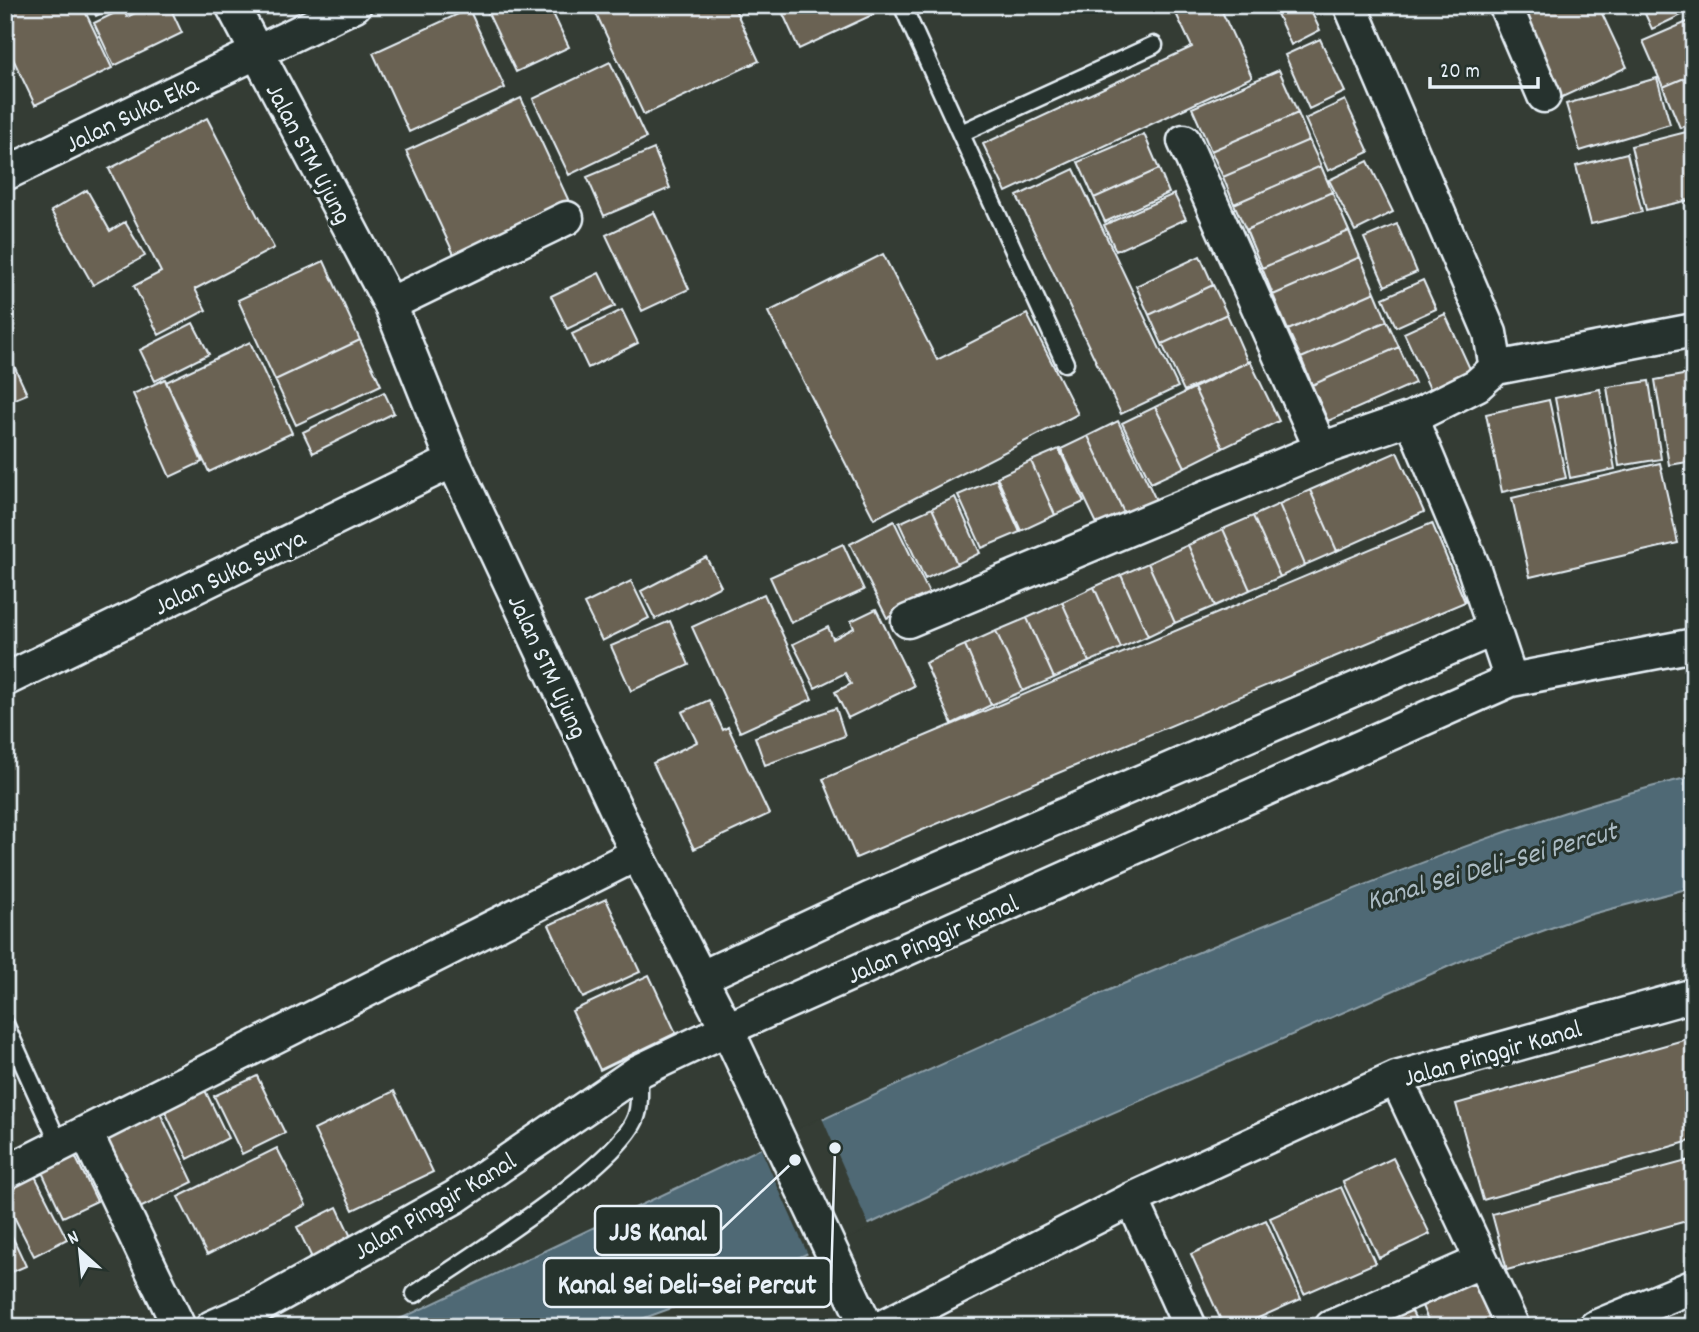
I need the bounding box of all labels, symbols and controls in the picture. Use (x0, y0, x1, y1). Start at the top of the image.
scale bar (1430, 46, 1538, 90)
text: 20 m (1440, 58, 1480, 88)
street label: Jalan Suka Eka (60, 68, 206, 164)
street label: Jalan STM Ujung (254, 78, 360, 232)
street label: Jalan Suka Surya (148, 521, 313, 627)
street label: Jalan STM Ujung (496, 589, 595, 746)
water label: Kanal Sei Deli–Sei Percut (1362, 813, 1625, 924)
street label: Jalan Pinggir Kanal (842, 887, 1025, 996)
street label: Jalan Pinggir Kanal (1399, 1012, 1587, 1099)
street label: Jalan Pinggir Kanal (347, 1145, 524, 1271)
callout: JJS Kanal (595, 1206, 721, 1255)
text: JJS Kanal (609, 1215, 707, 1255)
north arrow (46, 1216, 116, 1286)
text: N (64, 1225, 84, 1253)
callout: Kanal Sei Deli–Sei Percut (544, 1258, 831, 1307)
text: Kanal Sei Deli–Sei Percut (557, 1268, 817, 1308)

